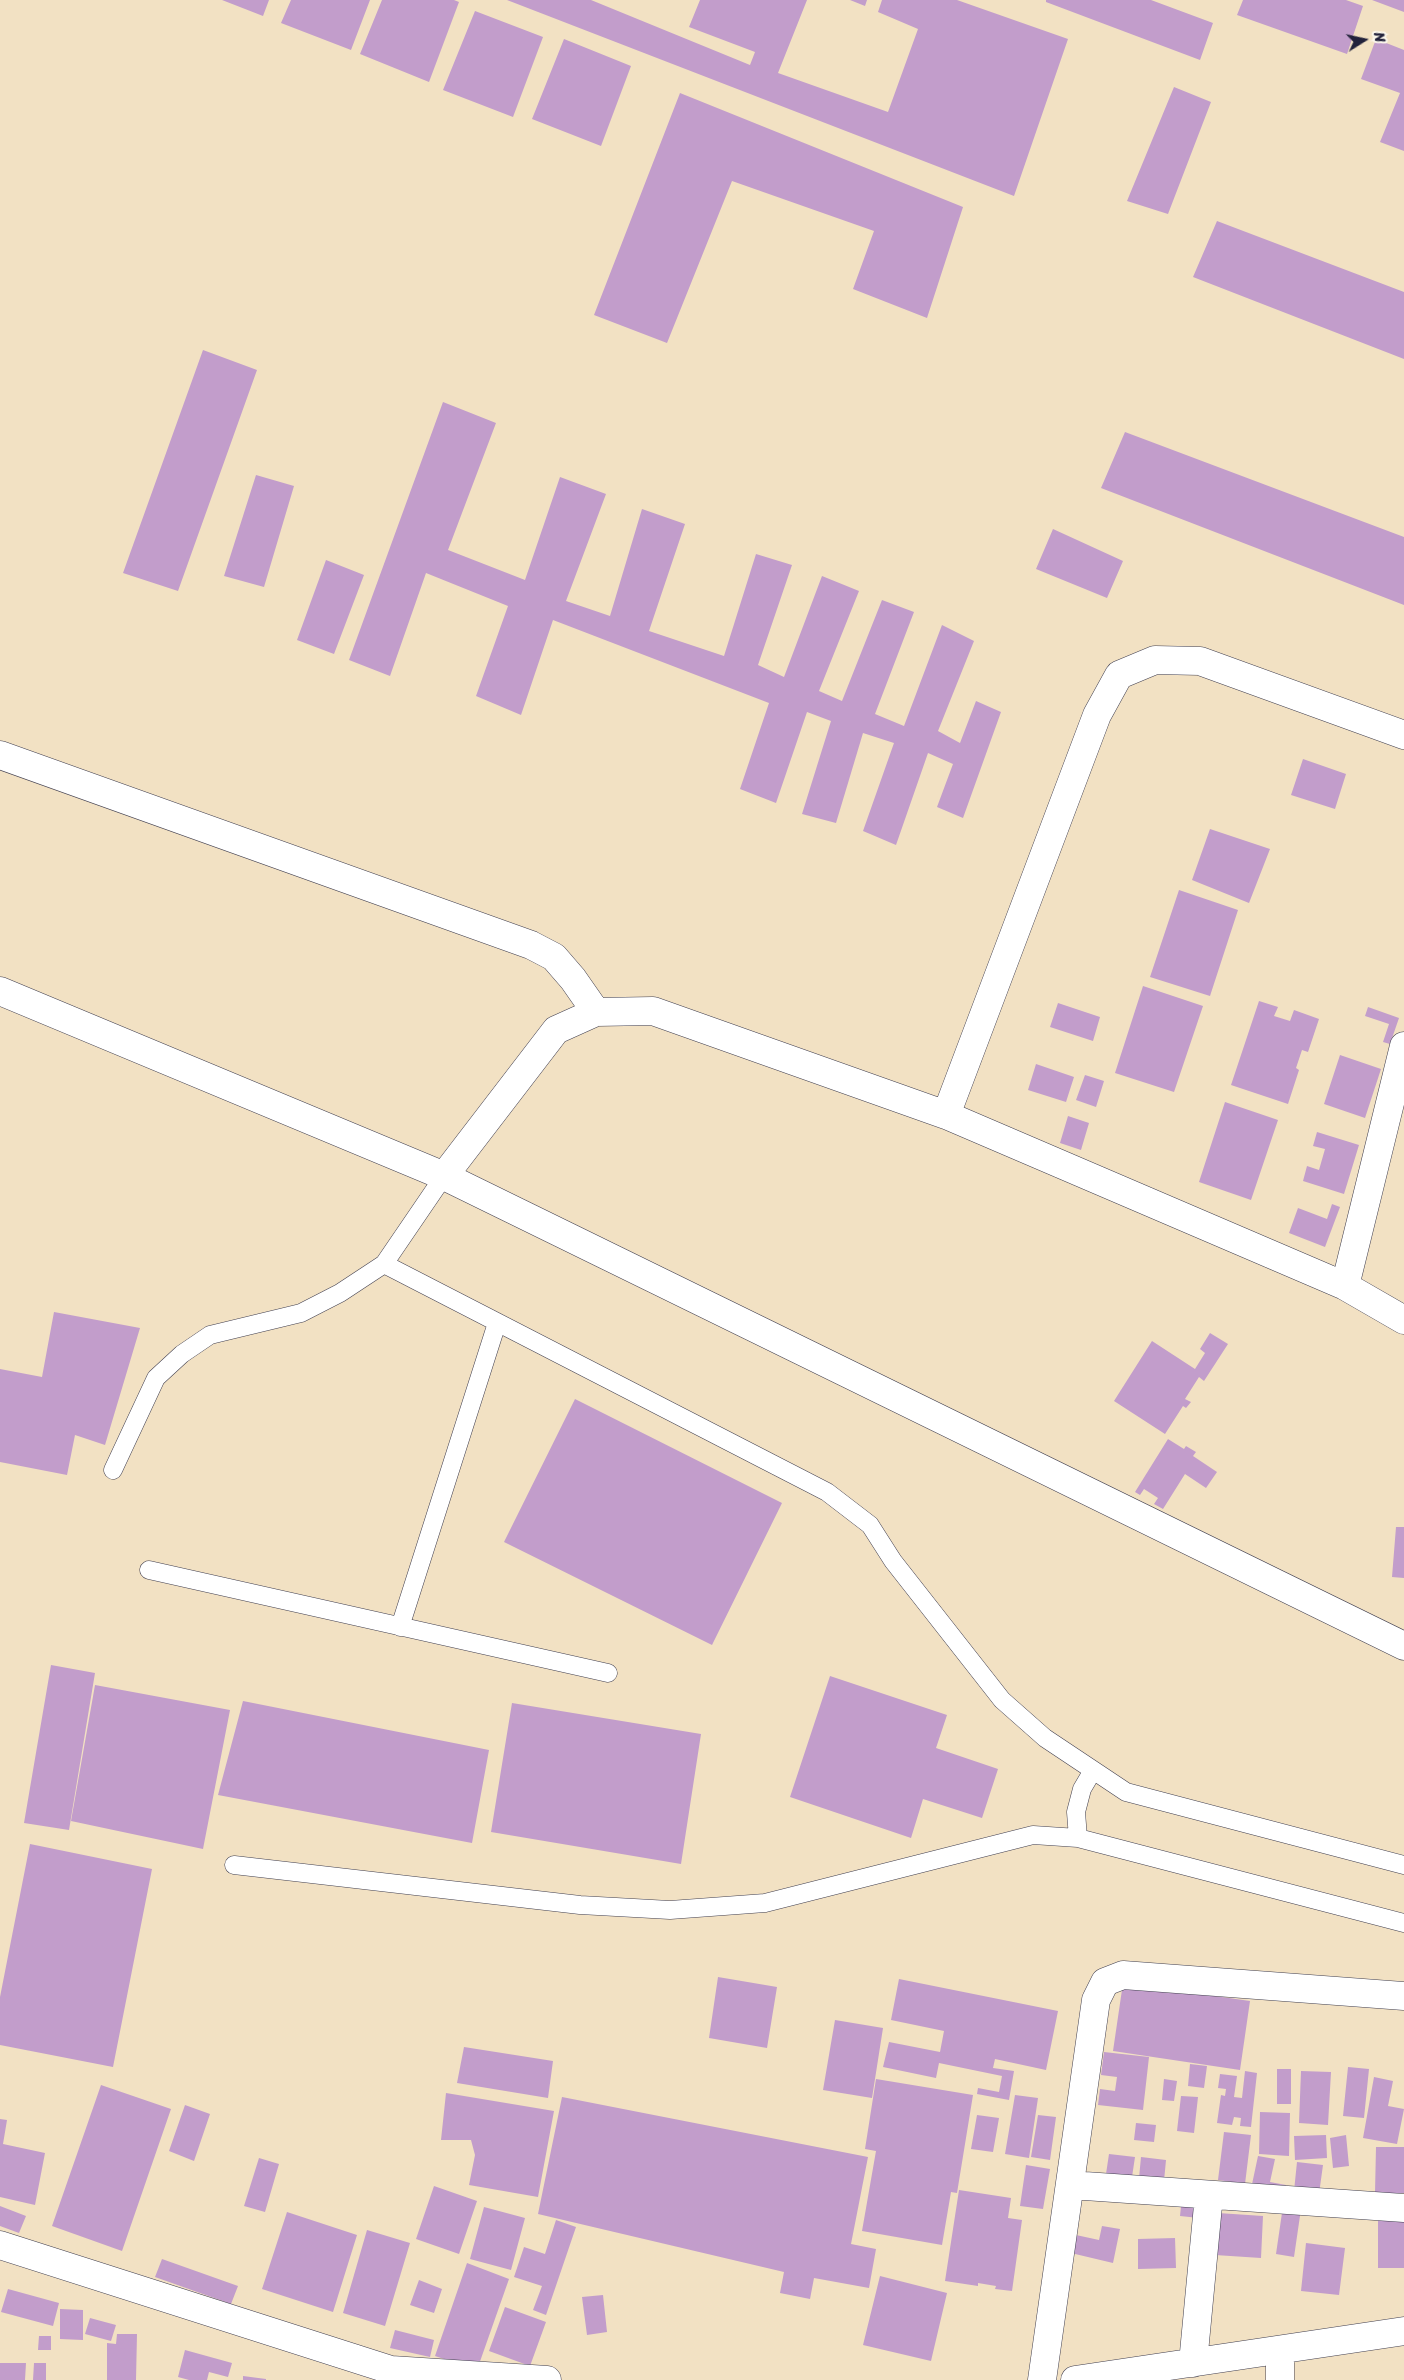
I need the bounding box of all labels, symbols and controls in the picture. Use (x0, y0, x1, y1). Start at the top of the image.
north arrow (1339, 15, 1389, 65)
text: N (1366, 30, 1392, 44)

